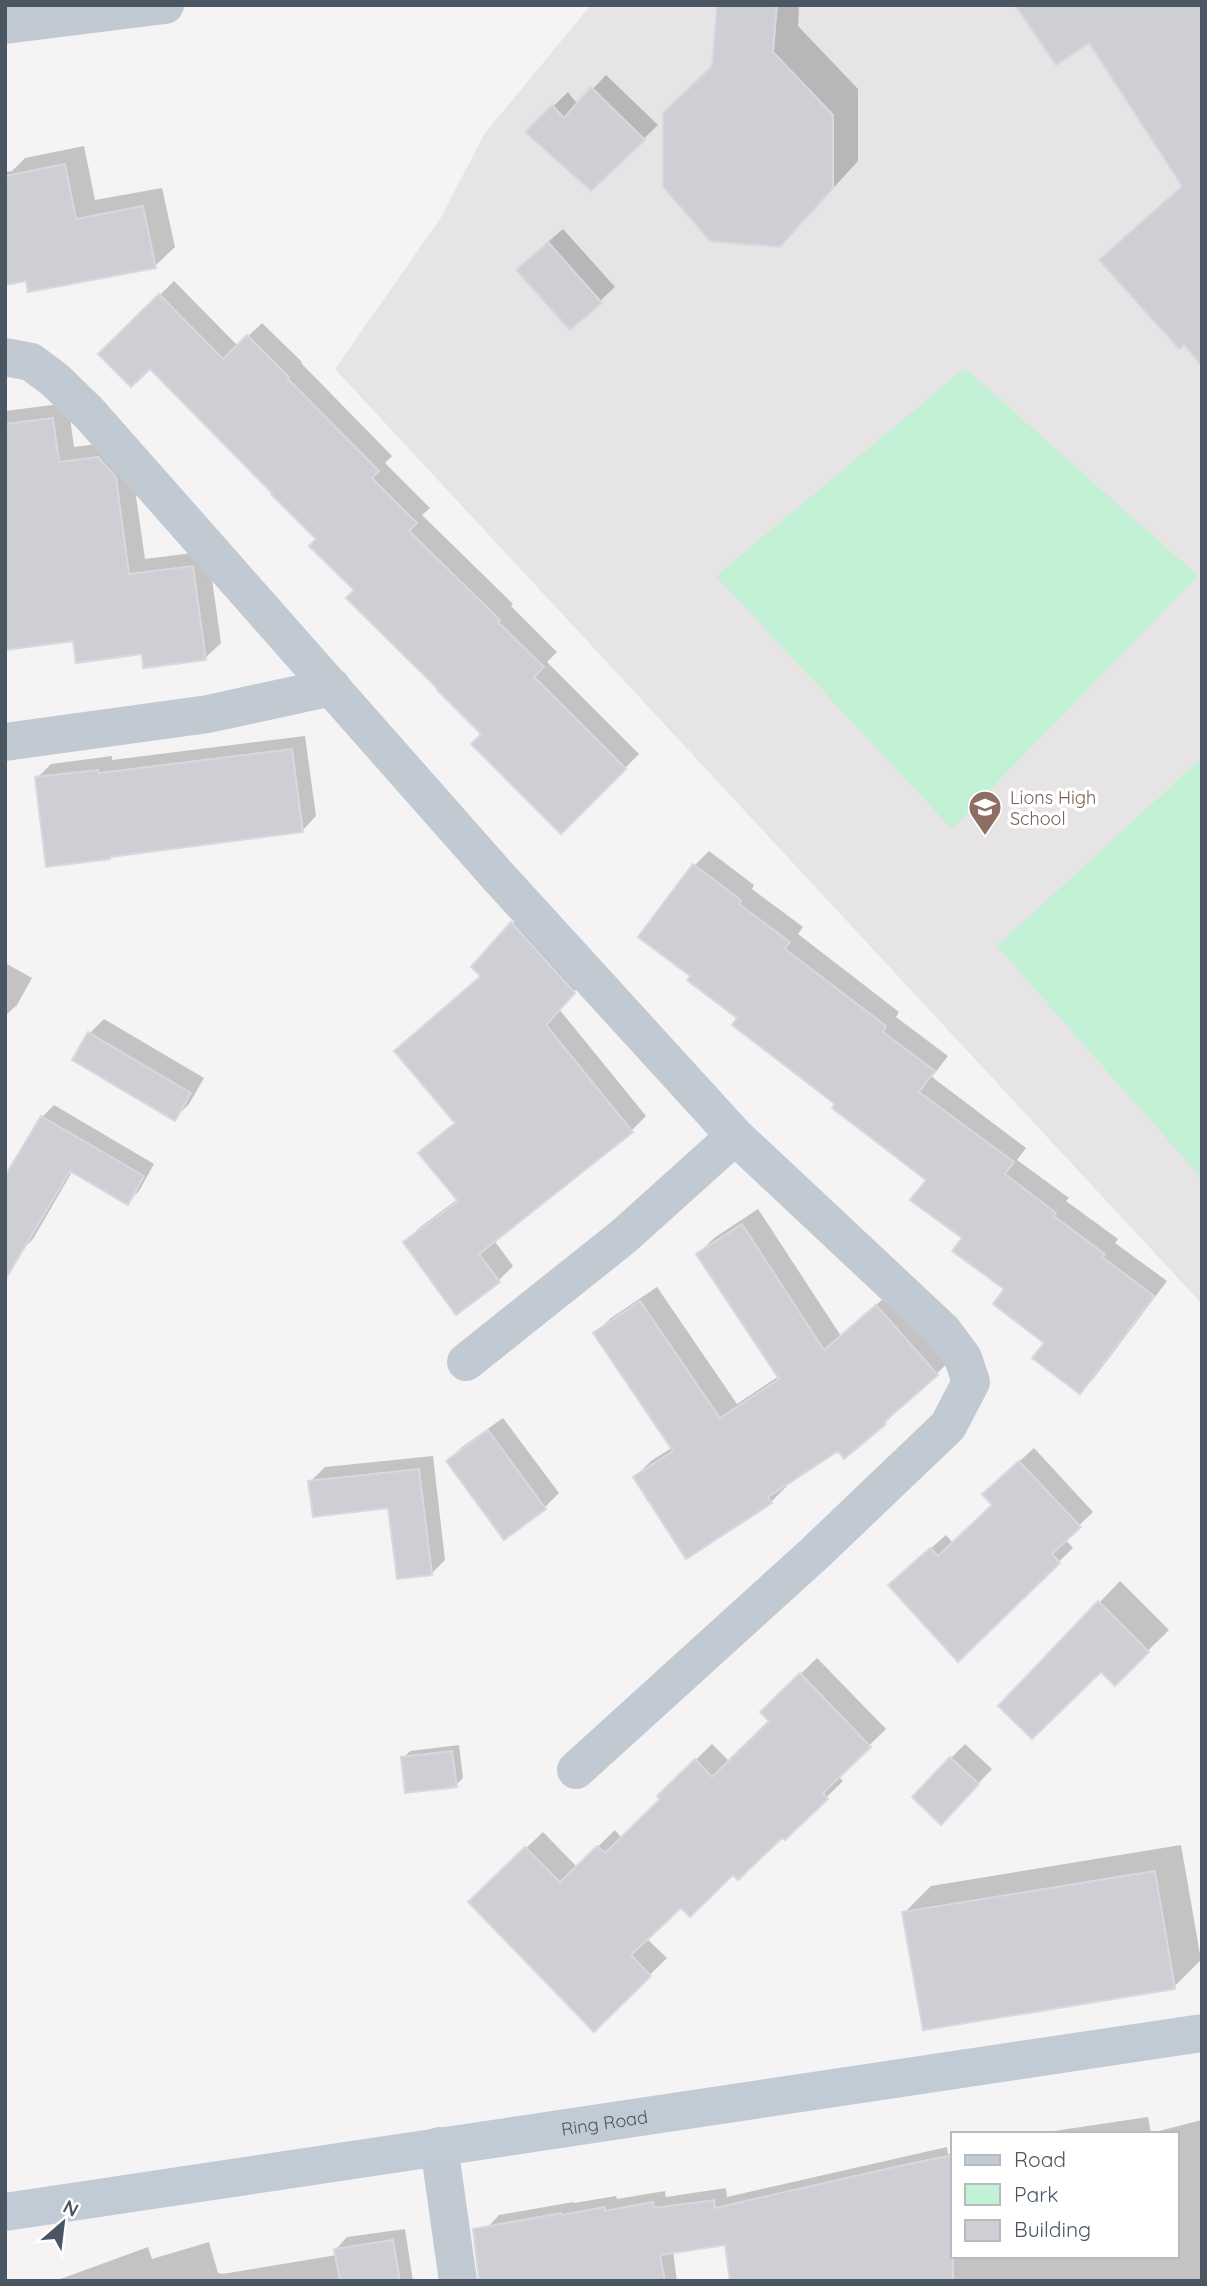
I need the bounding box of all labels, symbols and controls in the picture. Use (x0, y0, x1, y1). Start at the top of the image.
place label: Lions High School (1010, 786, 1096, 830)
school or university icon: Lions High School (966, 788, 1004, 837)
street label: Ring Road (560, 2105, 649, 2140)
legend (951, 2132, 1179, 2258)
text: Road (1014, 2146, 1066, 2172)
text: Park (1014, 2181, 1058, 2207)
north arrow (28, 2188, 98, 2258)
text: N (59, 2194, 83, 2222)
text: Building (1014, 2216, 1091, 2242)

